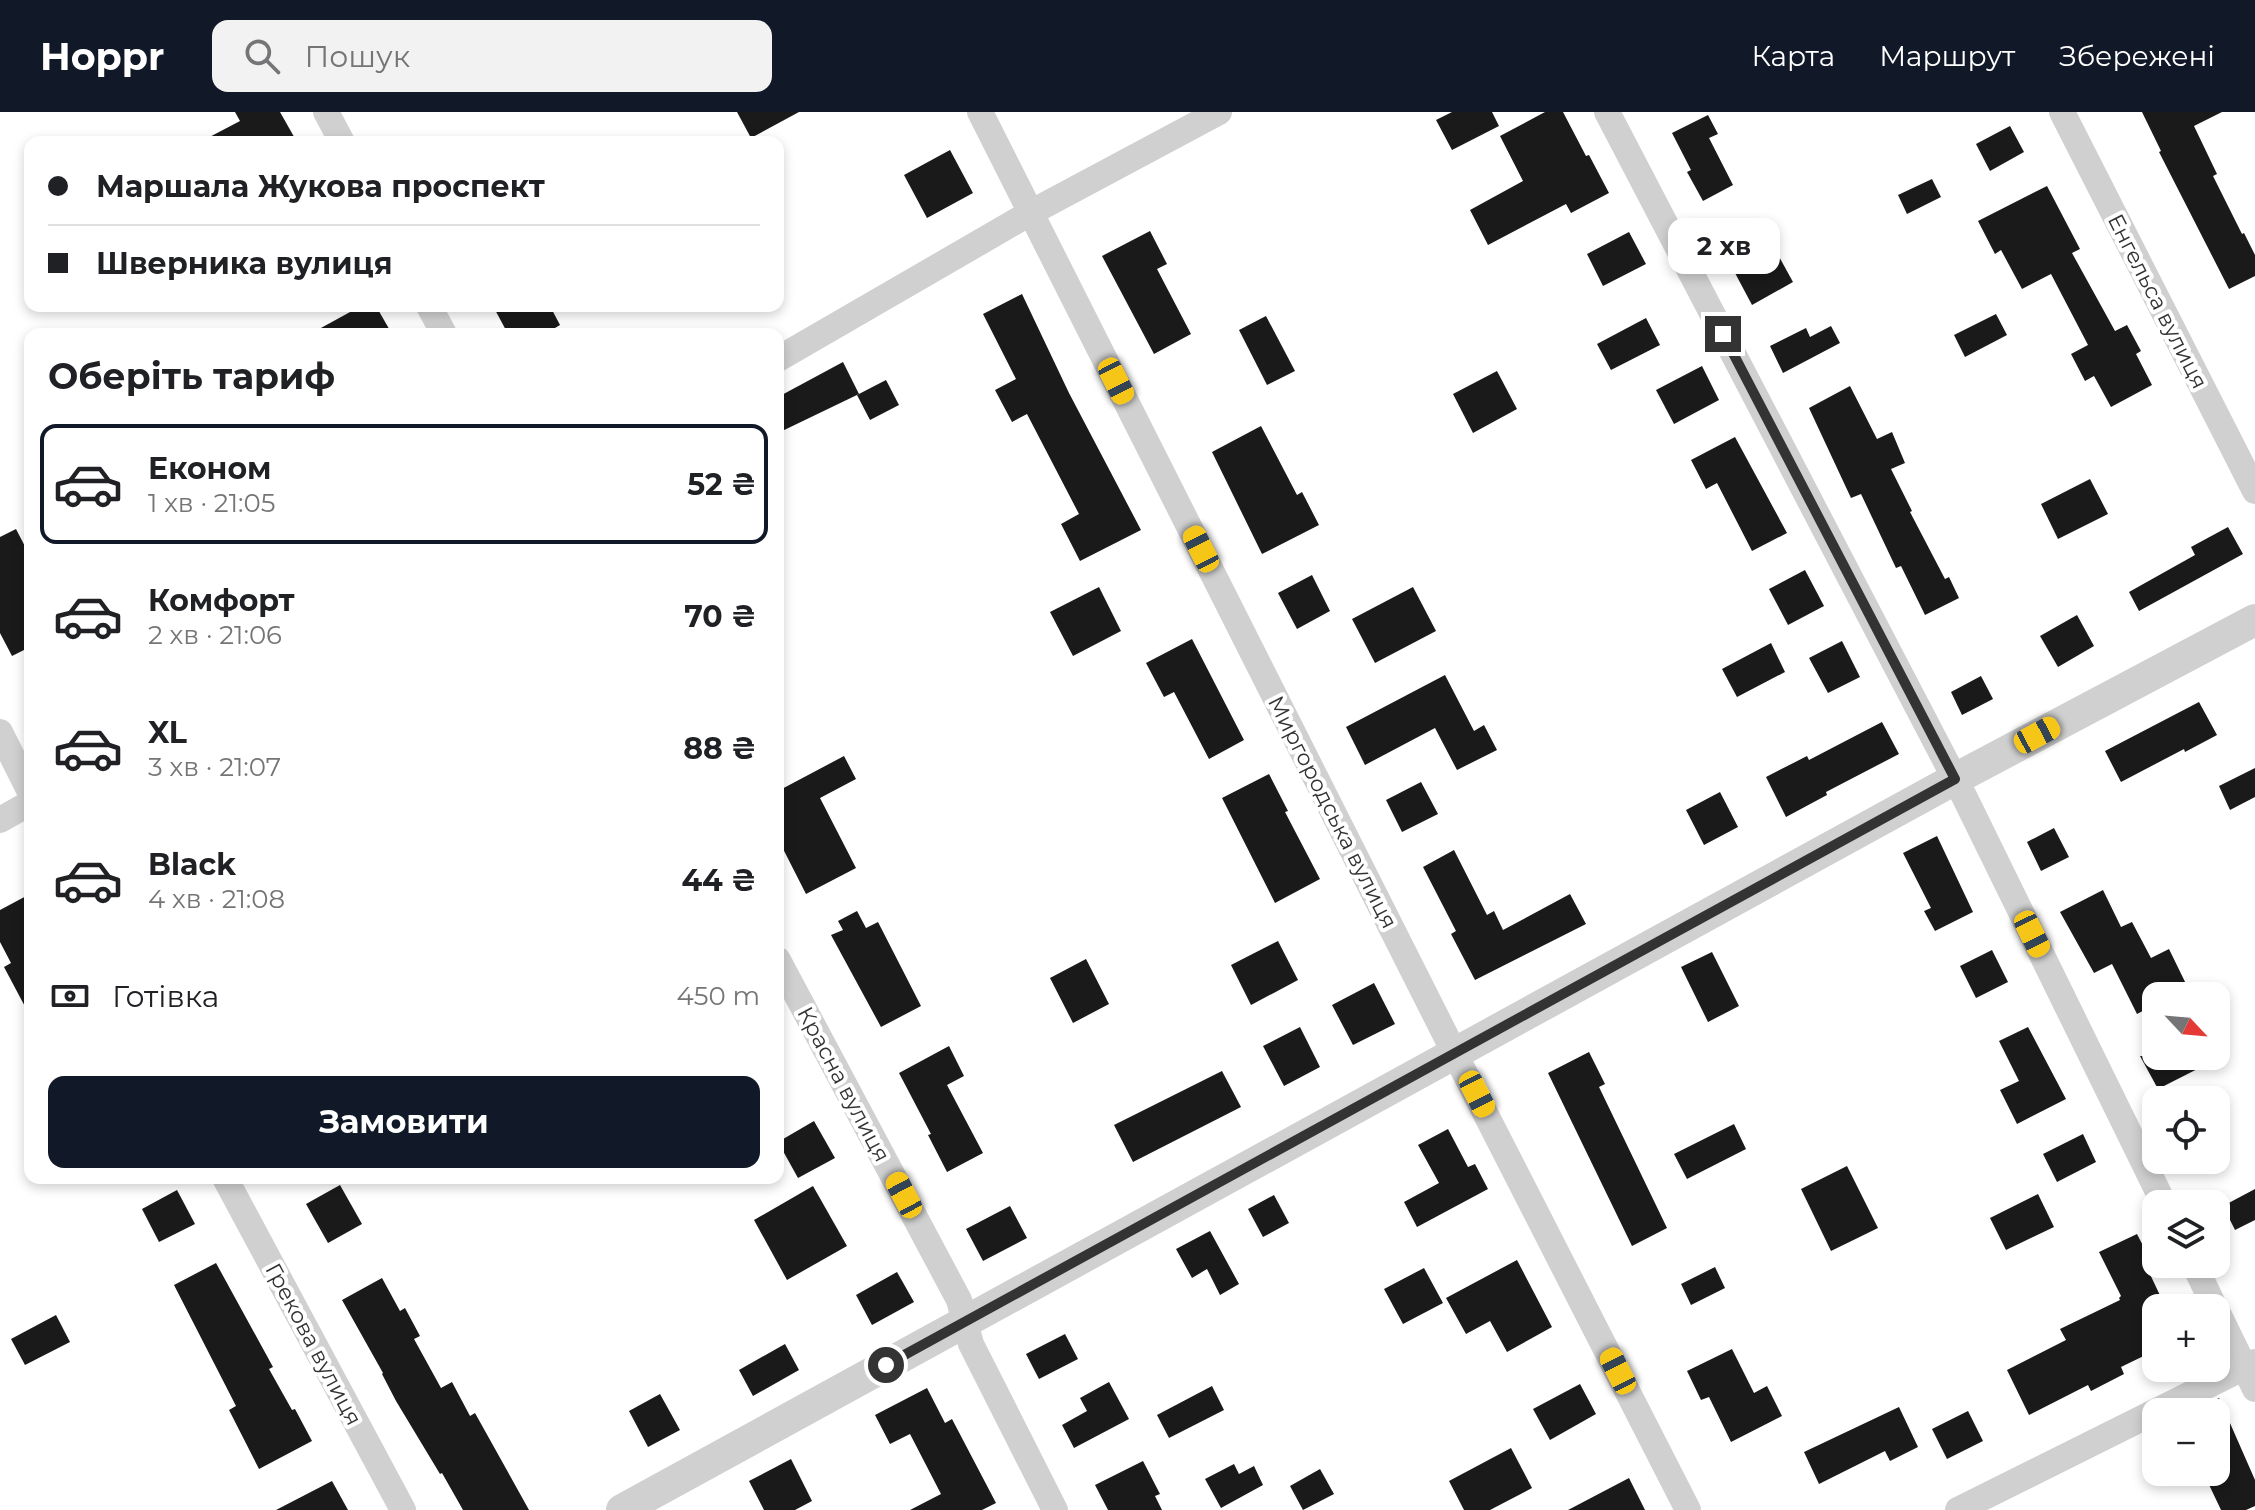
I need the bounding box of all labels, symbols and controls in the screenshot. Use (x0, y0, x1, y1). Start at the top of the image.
search box (212, 20, 772, 92)
text: Hoppr (40, 33, 164, 80)
icon: search (240, 34, 284, 78)
text: Пошук (304, 38, 410, 75)
text: Карта (1751, 39, 1835, 73)
text: Маршрут (1879, 39, 2015, 73)
text: Збережені (2059, 39, 2215, 73)
text: Маршала Жукова проспект (96, 168, 545, 205)
street label: Енгельса вулиця (2102, 209, 2213, 393)
callout: 2 хв (1667, 218, 1779, 274)
text: 2 хв (1697, 230, 1751, 262)
text: Шверника вулиця (96, 245, 393, 282)
route end (1705, 316, 1741, 352)
text: Оберіть тариф (48, 354, 335, 398)
car (1094, 354, 1138, 408)
icon: car (52, 448, 124, 520)
text: Економ (148, 450, 272, 487)
text: 52 ₴ (687, 466, 756, 503)
text: 1 хв · 21:05 (148, 487, 275, 519)
car (1179, 522, 1223, 576)
icon: car (52, 580, 124, 652)
text: Комфорт (148, 582, 295, 619)
text: 70 ₴ (684, 598, 756, 635)
text: 2 хв · 21:06 (148, 619, 282, 651)
street label: Миргородська вулиця (1262, 692, 1403, 933)
icon: car (52, 712, 124, 784)
car (2010, 713, 2064, 757)
text: XL (148, 714, 187, 751)
text: 88 ₴ (683, 730, 756, 767)
text: 3 хв · 21:07 (148, 751, 281, 783)
icon: car (52, 844, 124, 916)
text: Black (148, 846, 236, 883)
text: 44 ₴ (681, 862, 756, 899)
text: 4 хв · 21:08 (148, 883, 285, 915)
car (2011, 907, 2053, 961)
icon: cash (48, 974, 92, 1018)
text: Готівка (112, 978, 219, 1015)
text: 450 m (677, 980, 760, 1012)
north arrow (2142, 982, 2230, 1070)
map controls (2142, 982, 2230, 1486)
street label: Красна вулиця (791, 1002, 896, 1166)
car (1455, 1067, 1499, 1121)
button: Замовити (48, 1076, 760, 1168)
button: locate (2142, 1086, 2230, 1174)
car (882, 1168, 926, 1222)
button: layers (2142, 1190, 2230, 1278)
street label: Грекова вулиця (259, 1259, 368, 1430)
button: + (2142, 1294, 2230, 1382)
car (1596, 1344, 1640, 1398)
route start (868, 1347, 904, 1383)
button: − (2142, 1398, 2230, 1486)

